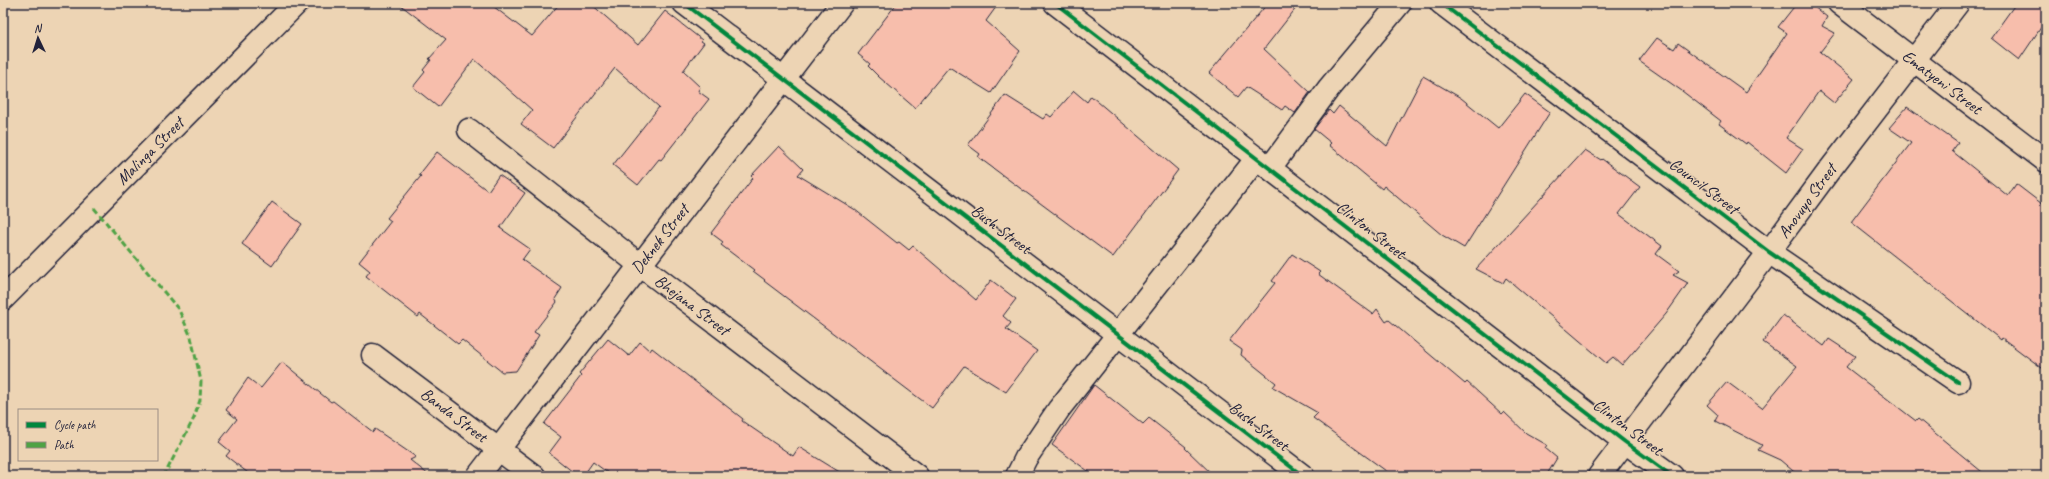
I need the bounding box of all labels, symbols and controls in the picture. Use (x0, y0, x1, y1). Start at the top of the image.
north arrow (18, 18, 58, 58)
text: N (33, 21, 43, 35)
street label: Ematyeni Street (1898, 45, 1988, 120)
street label: Malinga Street (112, 111, 190, 189)
street label: Council Street (1665, 153, 1745, 220)
street label: Anovuyo Street (1773, 158, 1842, 242)
street label: Clinton Street (1332, 197, 1412, 265)
street label: Deknek Street (626, 198, 695, 278)
street label: Bush Street (967, 200, 1037, 260)
street label: Bhejana Street (650, 270, 735, 341)
street label: Banda Street (416, 383, 493, 448)
street label: Clinton Street (1589, 394, 1669, 461)
street label: Bush Street (1225, 397, 1295, 457)
legend (18, 409, 158, 461)
text: Cycle path (54, 417, 96, 433)
text: Path (54, 437, 74, 453)

